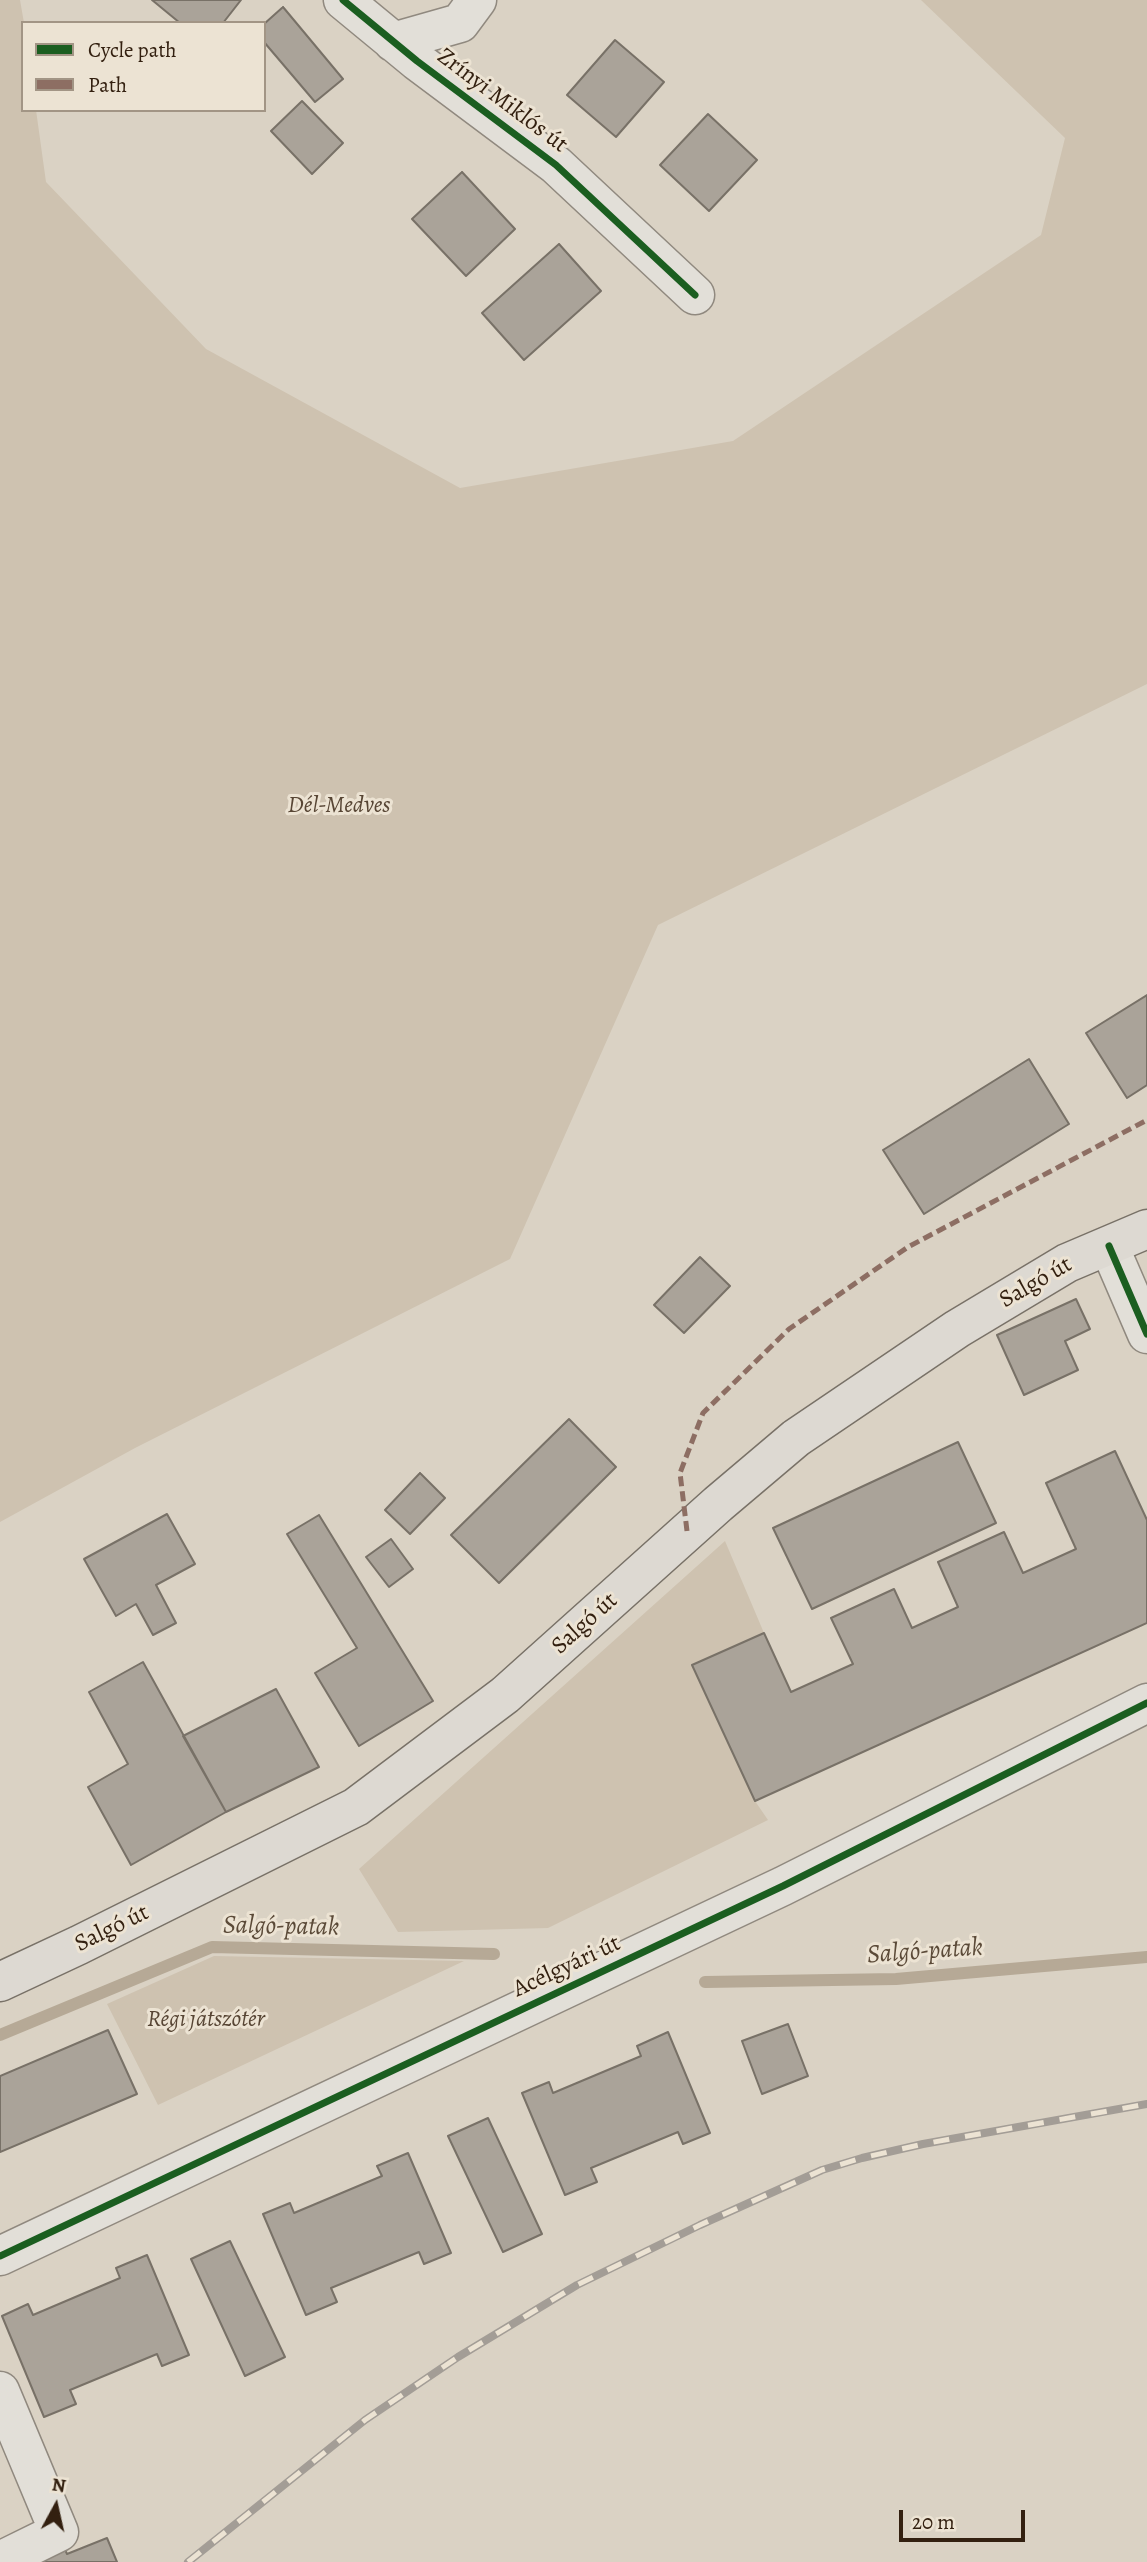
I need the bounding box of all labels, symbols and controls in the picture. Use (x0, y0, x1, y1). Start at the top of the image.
legend (21, 21, 266, 112)
text: Cycle path (88, 36, 177, 64)
street label: Zrínyi Miklós út (431, 42, 573, 160)
text: Path (88, 71, 127, 99)
park label: Dél-Medves (288, 792, 390, 820)
street label: Salgó út (995, 1251, 1077, 1315)
street label: Salgó út (546, 1587, 624, 1661)
street label: Salgó út (70, 1899, 154, 1959)
water label: Salgó-patak (223, 1910, 339, 1944)
street label: Acélgyári út (509, 1930, 625, 2004)
water label: Salgó-patak (866, 1932, 984, 1972)
park label: Régi játszótér (147, 2006, 265, 2034)
north arrow (21, 2471, 91, 2541)
text: N (50, 2471, 68, 2499)
scale bar (902, 2496, 1028, 2540)
text: 20 m (912, 2508, 955, 2536)

